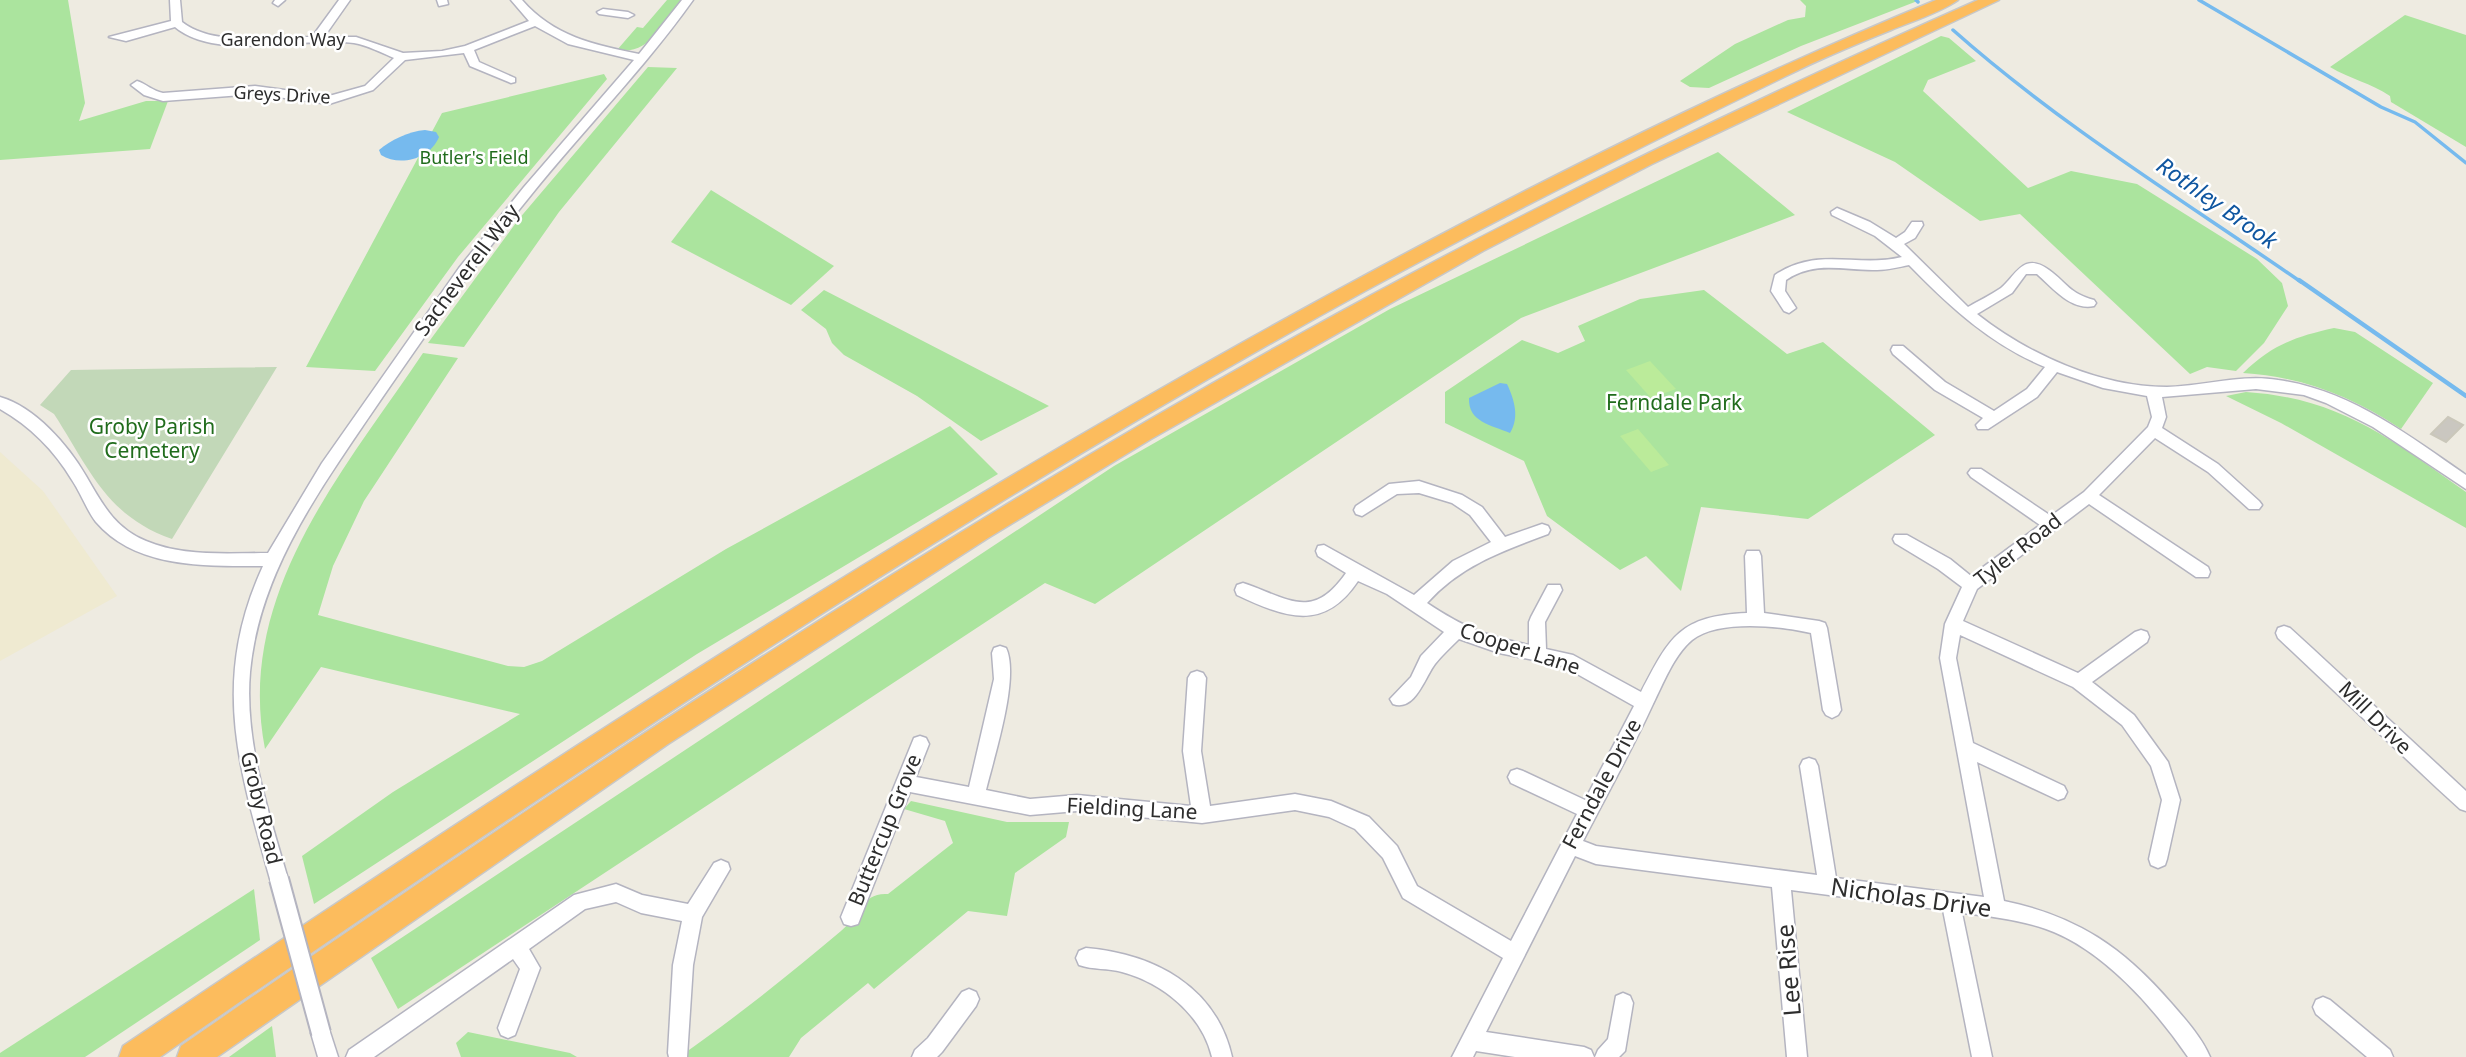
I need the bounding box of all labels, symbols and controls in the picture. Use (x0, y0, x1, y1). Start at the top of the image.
street label: Garendon Way (221, 27, 346, 51)
street label: Greys Drive (233, 79, 331, 109)
park label: Butler's Field (420, 145, 528, 169)
water label: Rothley Brook (2151, 149, 2286, 257)
street label: Sacheverell Way (407, 198, 525, 341)
park label: Ferndale Park (1606, 388, 1743, 416)
park label: Groby Parish Cemetery (89, 412, 215, 464)
street label: Tyler Road (1968, 506, 2067, 592)
street label: Cooper Lane (1456, 615, 1584, 681)
street label: Mill Drive (2333, 675, 2418, 760)
street label: Ferndale Drive (1555, 713, 1647, 854)
street label: Groby Road (234, 748, 290, 867)
street label: Buttercup Grove (841, 749, 927, 910)
street label: Fielding Lane (1066, 791, 1198, 825)
street label: Nicholas Drive (1829, 869, 1994, 924)
street label: Lee Rise (1767, 923, 1808, 1017)

